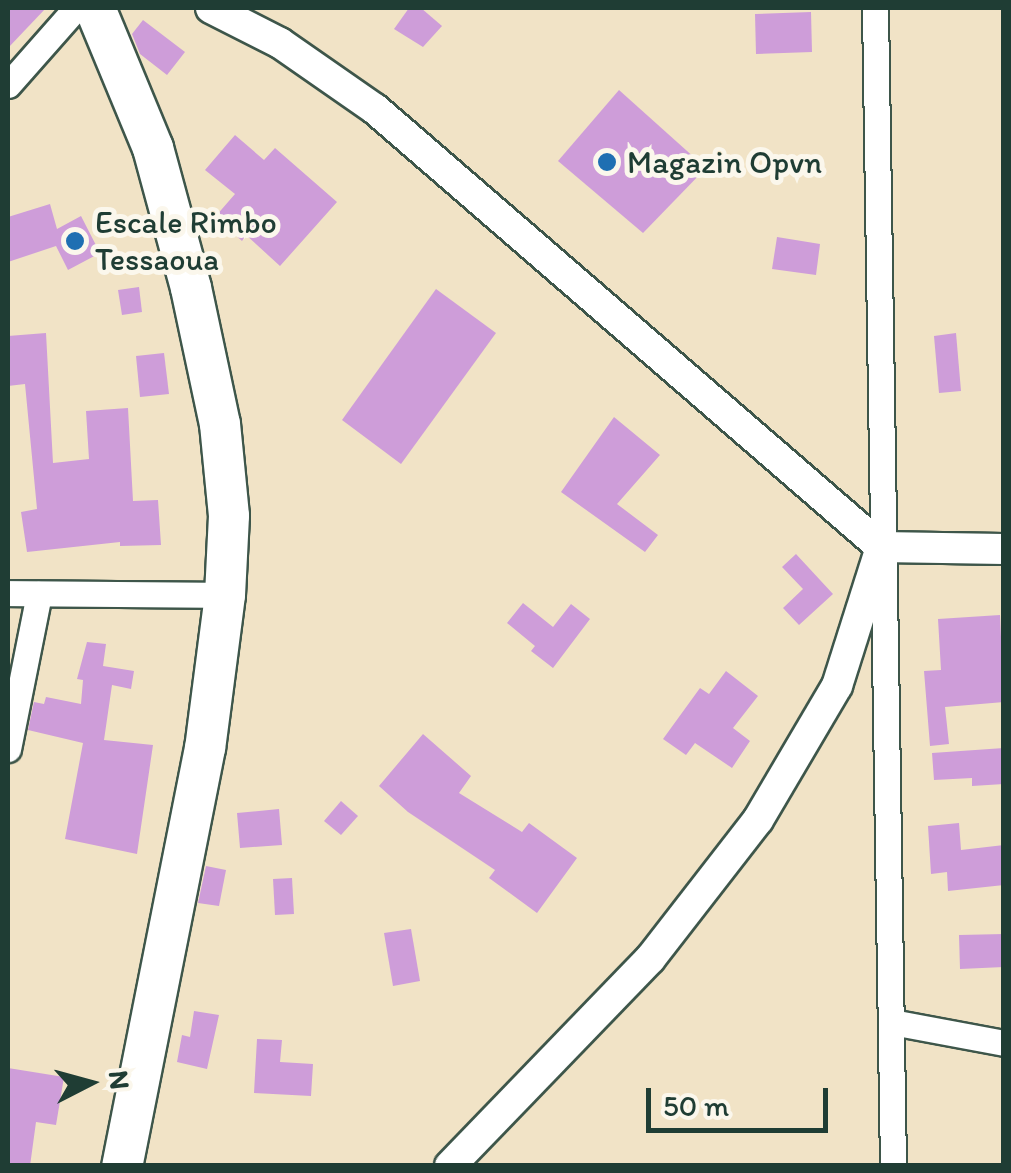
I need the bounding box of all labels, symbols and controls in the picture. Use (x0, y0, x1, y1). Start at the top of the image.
place label: Magazin Opvn (627, 143, 822, 181)
marker: Magazin Opvn (596, 151, 618, 173)
place label: Escale Rimbo Tessaoua (95, 204, 277, 279)
marker: Escale Rimbo Tessaoua (64, 230, 86, 252)
north arrow (40, 1033, 140, 1133)
scale bar (651, 1068, 834, 1130)
text: N (102, 1069, 138, 1091)
text: 50 m (663, 1087, 729, 1124)

